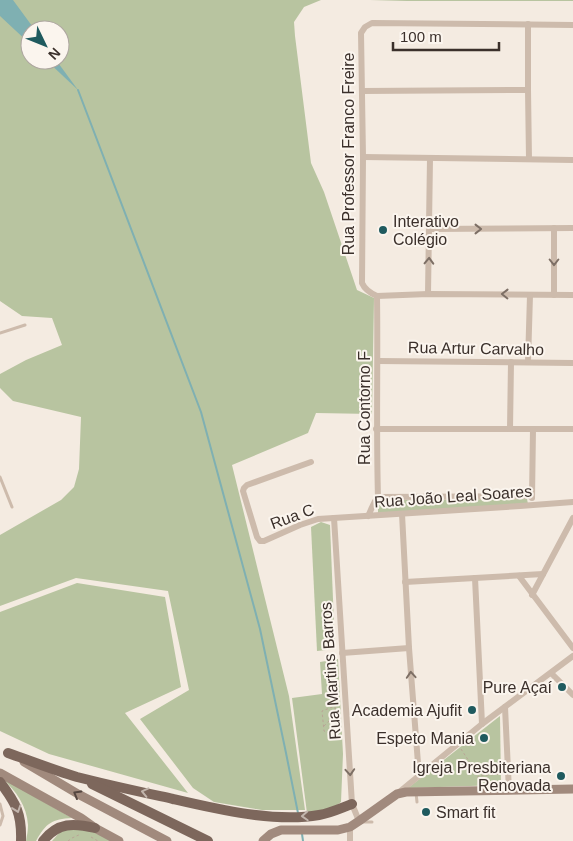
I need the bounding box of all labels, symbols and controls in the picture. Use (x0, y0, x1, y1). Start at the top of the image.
north arrow (20, 20, 70, 70)
scale bar (393, 20, 499, 52)
text: 100 m (400, 28, 442, 45)
text: N (45, 45, 64, 63)
street label: Rua Professor Franco Freire (340, 53, 357, 255)
place label: Interativo Colégio (393, 213, 459, 248)
marker: Interativo Colégio (377, 224, 389, 236)
one-way arrow (474, 224, 482, 234)
one-way arrow (423, 257, 434, 265)
one-way arrow (549, 258, 559, 266)
one-way arrow (501, 289, 509, 300)
street label: Rua Artur Carvalho (408, 339, 544, 358)
street label: Rua Contorno F (356, 351, 373, 465)
street label: Rua João Leal Soares (373, 482, 533, 511)
street label: Rua C (268, 501, 316, 532)
street label: Rua Martins Barros (317, 602, 344, 740)
one-way arrow (406, 670, 417, 678)
place label: Pure Açaí (483, 679, 553, 696)
marker: Pure Açaí (556, 681, 568, 693)
place label: Academia Ajufit (352, 702, 463, 719)
marker: Academia Ajufit (466, 704, 478, 716)
place label: Espeto Mania (376, 730, 474, 747)
marker: Espeto Mania (478, 732, 490, 744)
place label: Igreja Presbiteriana Renovada (412, 759, 551, 794)
one-way arrow (344, 768, 355, 776)
marker: Igreja Presbiteriana Renovada (555, 770, 567, 782)
one-way arrow (140, 787, 149, 798)
one-way arrow (74, 790, 83, 800)
place label: Smart fit (436, 804, 496, 821)
one-way arrow (11, 805, 21, 813)
marker: Smart fit (420, 806, 432, 818)
one-way arrow (301, 811, 309, 822)

